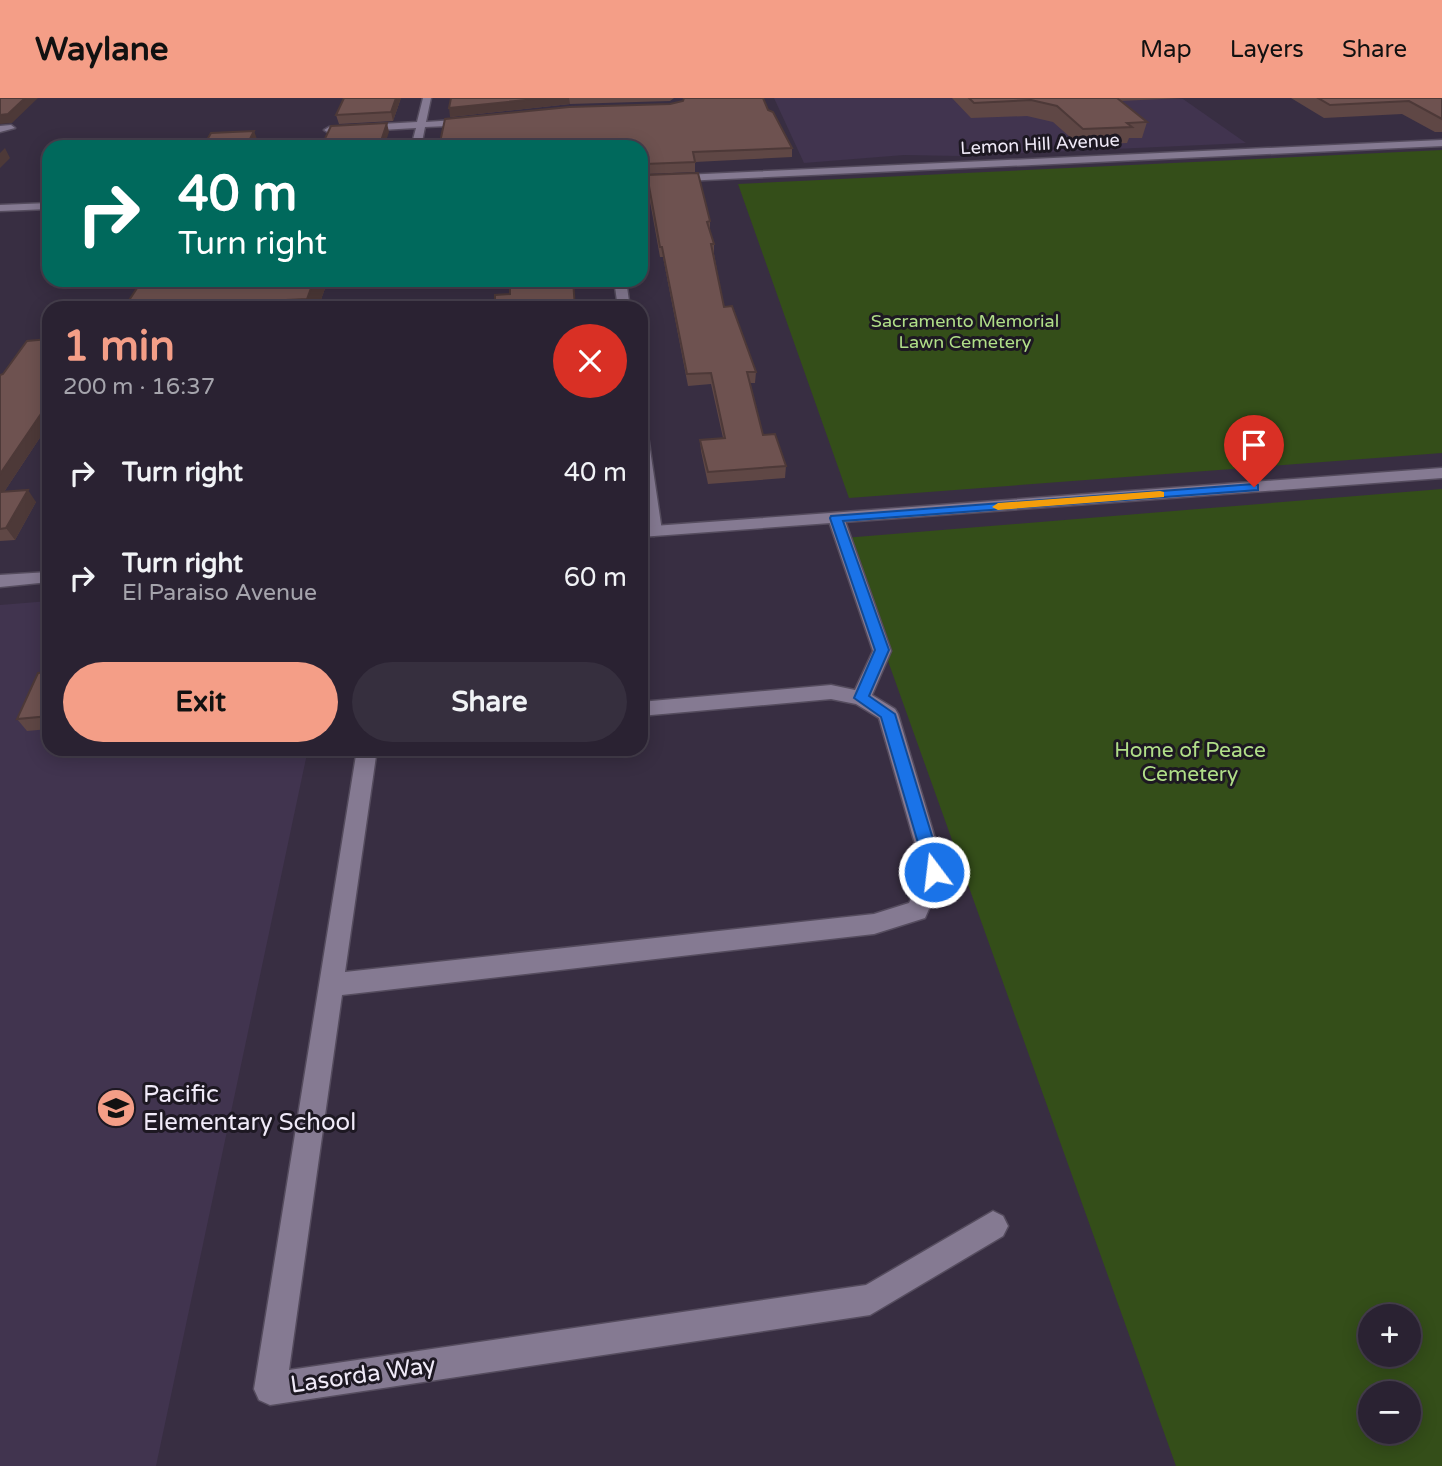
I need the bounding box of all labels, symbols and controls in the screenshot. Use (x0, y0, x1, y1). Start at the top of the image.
text: Waylane (35, 30, 169, 69)
text: Map (1140, 35, 1192, 64)
text: Layers (1230, 35, 1304, 64)
text: Share (1342, 35, 1407, 64)
street label: Lemon Hill Avenue (960, 129, 1120, 159)
text: 40 m (178, 165, 297, 224)
icon: right (63, 168, 154, 259)
text: Turn right (178, 225, 327, 263)
park label: Sacramento Memorial Lawn Cemetery (871, 310, 1059, 353)
text: 1 min (63, 321, 175, 372)
button: close (553, 324, 627, 398)
text: 200 m · 16:37 (63, 373, 215, 401)
pin (1224, 415, 1284, 487)
icon: arrive (1235, 426, 1273, 464)
icon: right (63, 454, 101, 492)
text: Turn right (122, 457, 243, 488)
text: 40 m (564, 457, 627, 488)
text: Turn right (122, 548, 243, 579)
icon: right (63, 559, 101, 597)
text: 60 m (564, 562, 627, 593)
text: El Paraiso Avenue (122, 579, 317, 607)
button: Exit (63, 662, 338, 742)
button: Share (352, 662, 627, 742)
park label: Home of Peace Cemetery (1114, 738, 1266, 787)
position arrow (897, 835, 971, 909)
place label: Pacific Elementary School (143, 1080, 356, 1137)
school or university icon: Pacific Elementary School (95, 1087, 137, 1129)
map controls (1358, 1304, 1421, 1444)
button: + (1358, 1304, 1421, 1367)
street label: Lasorda Way (288, 1350, 438, 1400)
button: − (1358, 1381, 1421, 1444)

